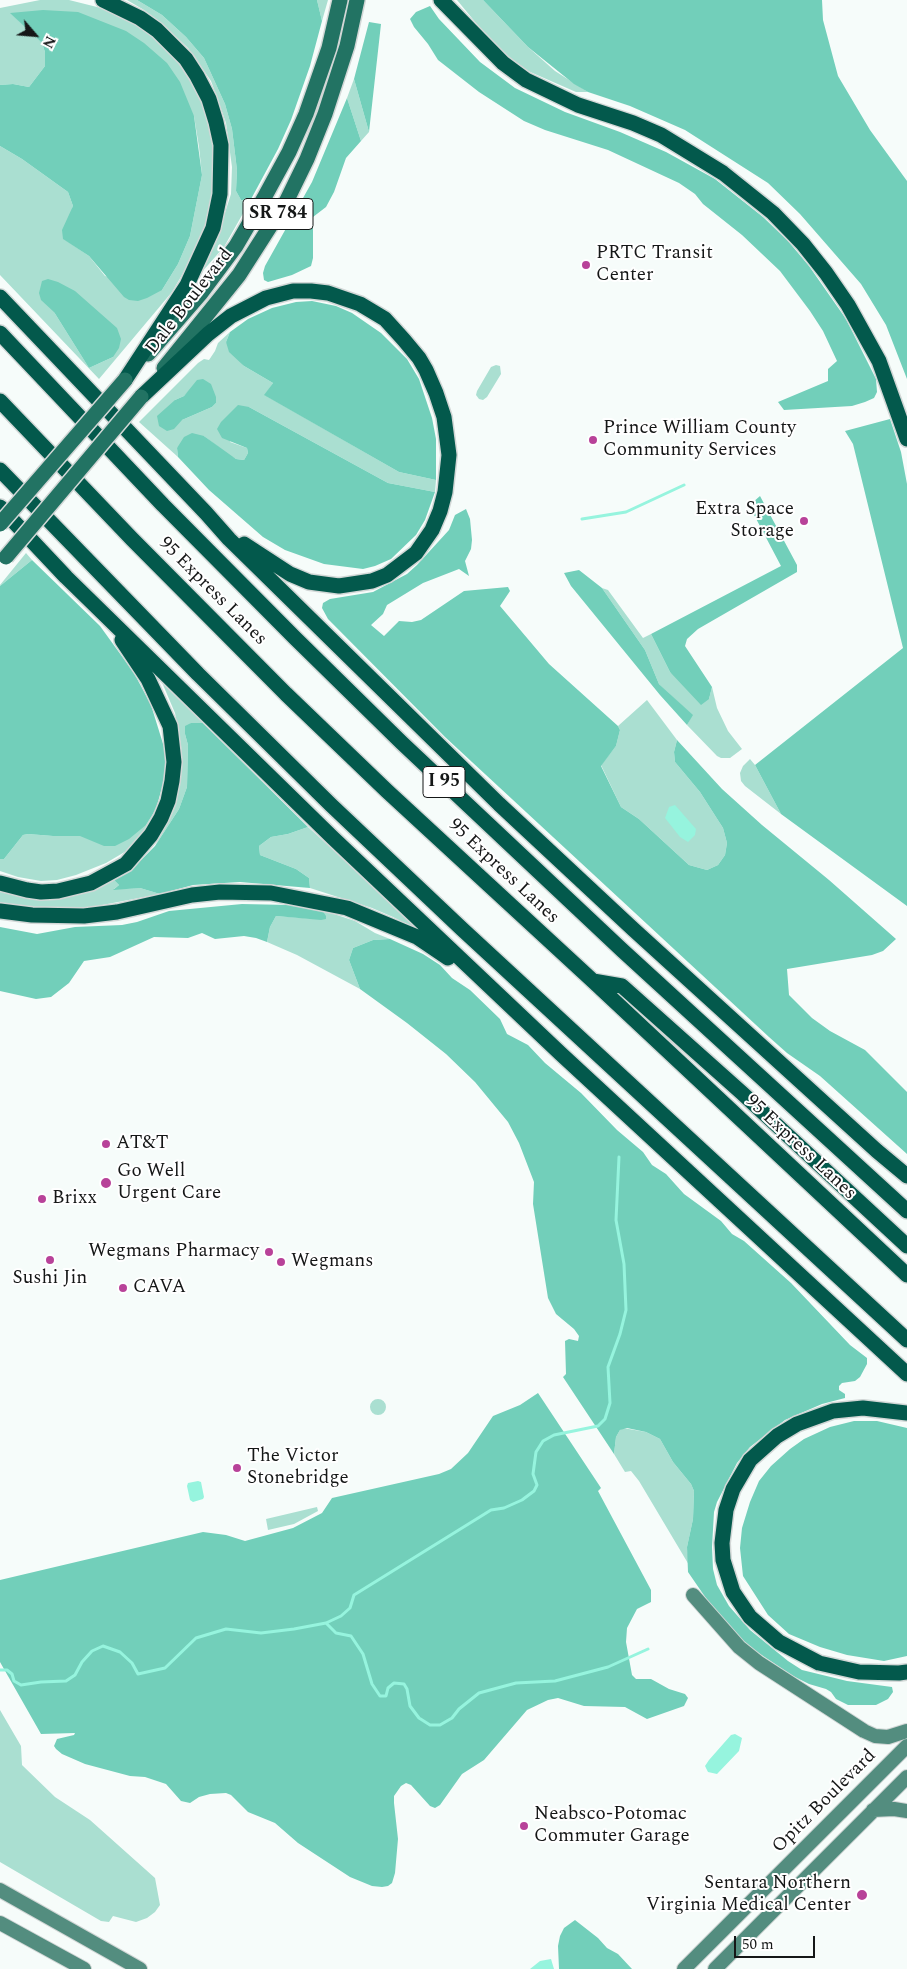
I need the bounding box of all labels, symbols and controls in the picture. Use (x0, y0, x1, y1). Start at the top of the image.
north arrow (10, 10, 60, 60)
text: N (37, 32, 61, 52)
road number: SR 784 (243, 198, 313, 230)
place label: PRTC Transit Center (596, 243, 713, 287)
street label: Dale Boulevard (141, 244, 239, 360)
marker: PRTC Transit Center (580, 259, 592, 271)
place label: Prince William County Community Services (603, 418, 796, 462)
marker: Prince William County Community Services (587, 434, 599, 446)
place label: Extra Space Storage (695, 499, 794, 543)
marker: Extra Space Storage (798, 515, 810, 527)
street label: 95 Express Lanes (153, 533, 271, 651)
road number: I 95 (423, 766, 465, 798)
street label: 95 Express Lanes (443, 815, 563, 929)
street label: 95 Express Lanes (740, 1091, 860, 1205)
place label: AT&T (116, 1133, 168, 1155)
marker: AT&T (100, 1138, 112, 1150)
place label: Go Well Urgent Care (117, 1161, 221, 1205)
marker: Go Well Urgent Care (99, 1176, 113, 1190)
place label: Brixx (52, 1188, 97, 1210)
marker: Brixx (36, 1193, 48, 1205)
place label: Wegmans Pharmacy (88, 1241, 259, 1263)
marker: Wegmans Pharmacy (263, 1246, 275, 1258)
place label: Wegmans (291, 1251, 373, 1273)
marker: Sushi Jin (44, 1254, 56, 1266)
marker: Wegmans (275, 1256, 287, 1268)
place label: Sushi Jin (13, 1268, 87, 1290)
place label: CAVA (133, 1277, 186, 1299)
marker: CAVA (117, 1282, 129, 1294)
place label: The Victor Stonebridge (247, 1446, 349, 1490)
marker: The Victor Stonebridge (231, 1462, 243, 1474)
street label: Opitz Boulevard (768, 1745, 882, 1859)
place label: Neabsco-Potomac Commuter Garage (534, 1804, 690, 1848)
marker: Neabsco-Potomac Commuter Garage (518, 1820, 530, 1832)
place label: Sentara Northern Virginia Medical Center (646, 1873, 851, 1917)
marker: Sentara Northern Virginia Medical Center (855, 1888, 869, 1902)
scale bar (737, 1926, 818, 1958)
text: 50 m (742, 1933, 774, 1956)

